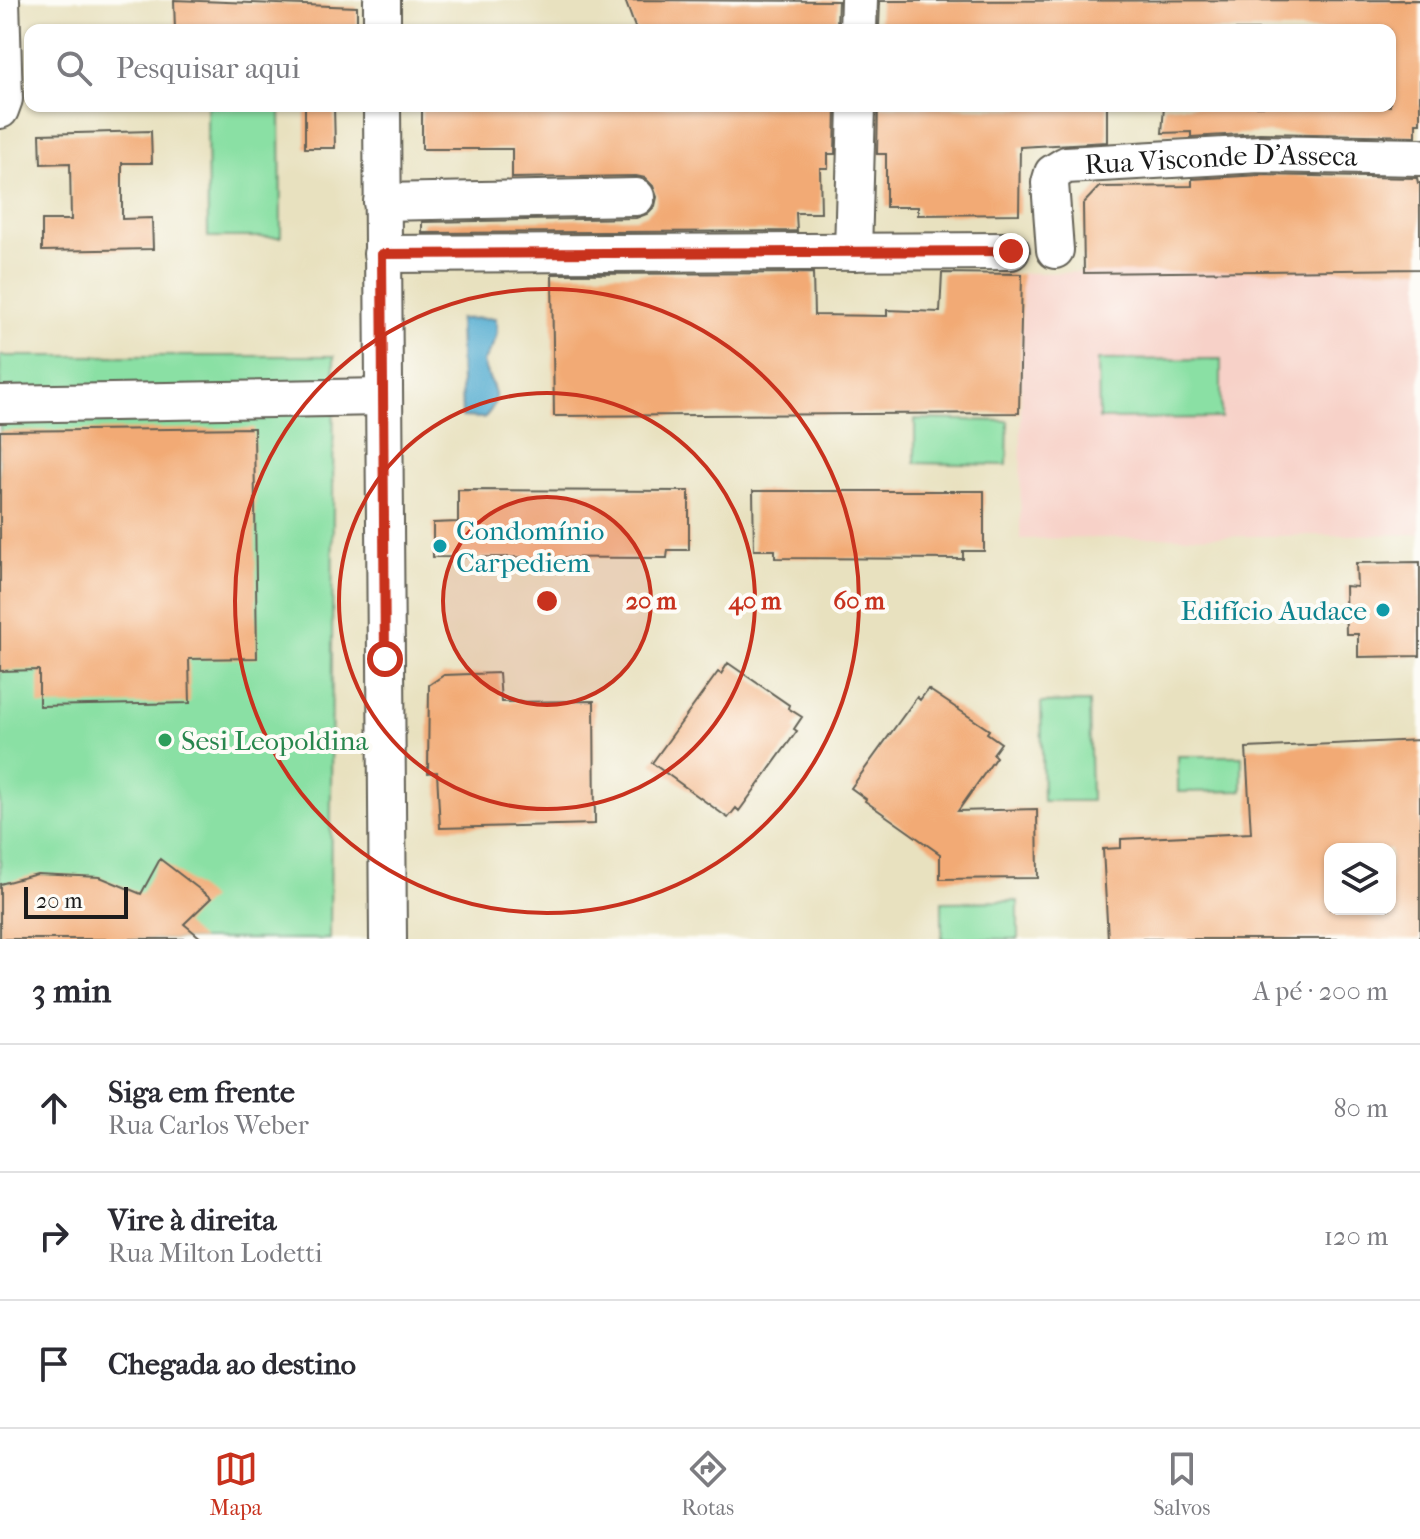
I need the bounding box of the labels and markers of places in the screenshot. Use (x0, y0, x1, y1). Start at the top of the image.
place label: Condomínio Carpediem (456, 514, 604, 579)
marker: Condomínio Carpediem (431, 537, 449, 555)
centre of rings (533, 587, 561, 615)
place label: Edifício Audace (1180, 594, 1367, 627)
marker: Edifício Audace (1374, 601, 1392, 619)
place label: Sesi Leopoldina (181, 724, 369, 757)
marker: Sesi Leopoldina (156, 731, 174, 749)

